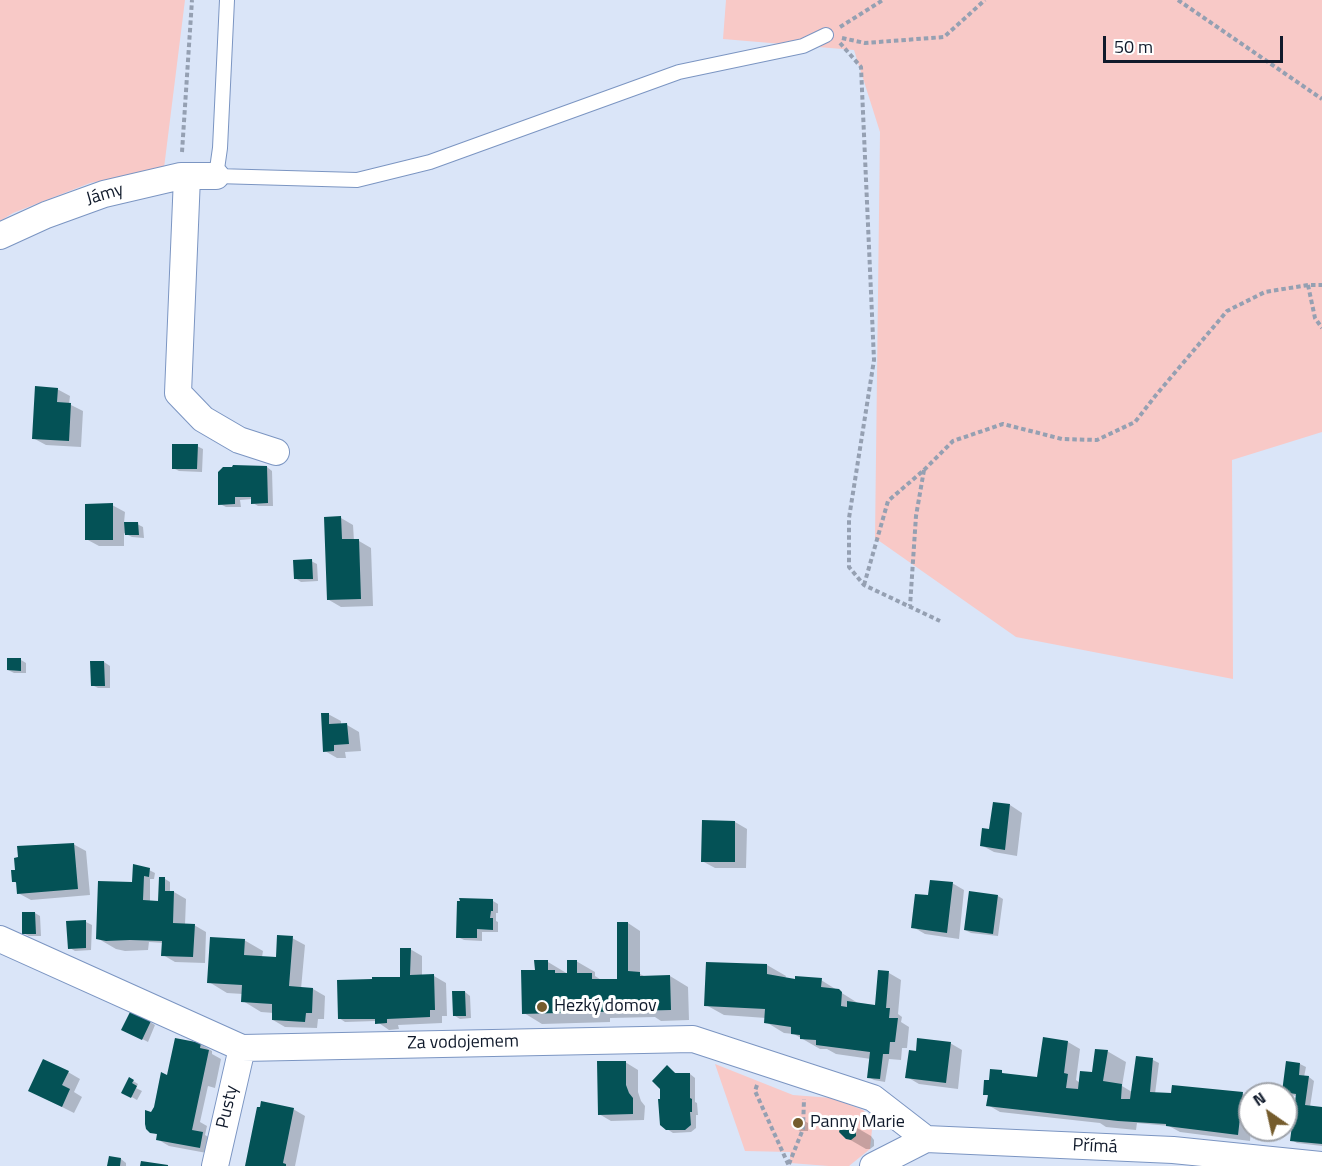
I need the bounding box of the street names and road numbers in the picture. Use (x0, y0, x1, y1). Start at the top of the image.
street label: Jámy (84, 179, 126, 211)
street label: Za vodojemem (407, 1031, 519, 1055)
street label: Pusty (213, 1083, 243, 1131)
street label: Přímá (1072, 1135, 1118, 1159)

